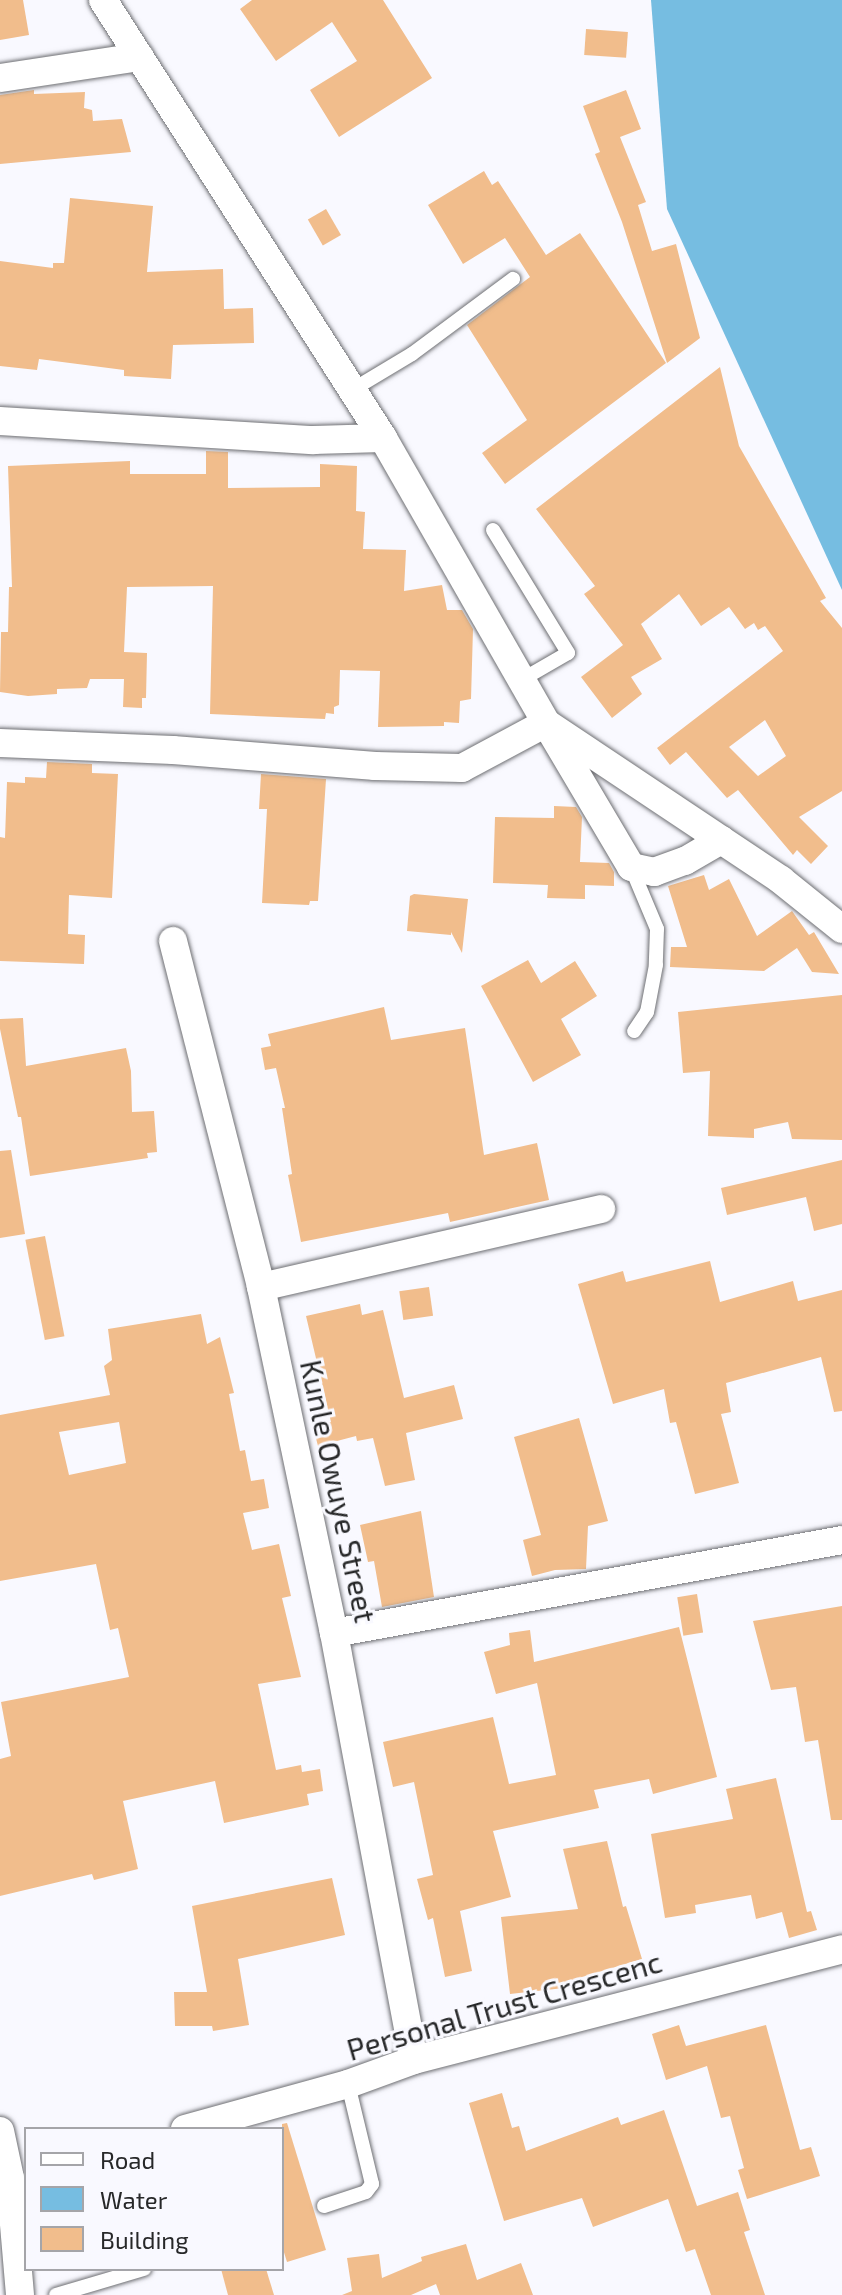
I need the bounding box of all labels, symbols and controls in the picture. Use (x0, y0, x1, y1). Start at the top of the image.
street label: Kunle Owuye Street (294, 1356, 384, 1626)
street label: Personal Trust Crescenc (342, 1943, 666, 2067)
legend (24, 2127, 284, 2271)
text: Road (100, 2145, 155, 2174)
text: Water (100, 2185, 167, 2214)
text: Building (100, 2225, 189, 2254)

